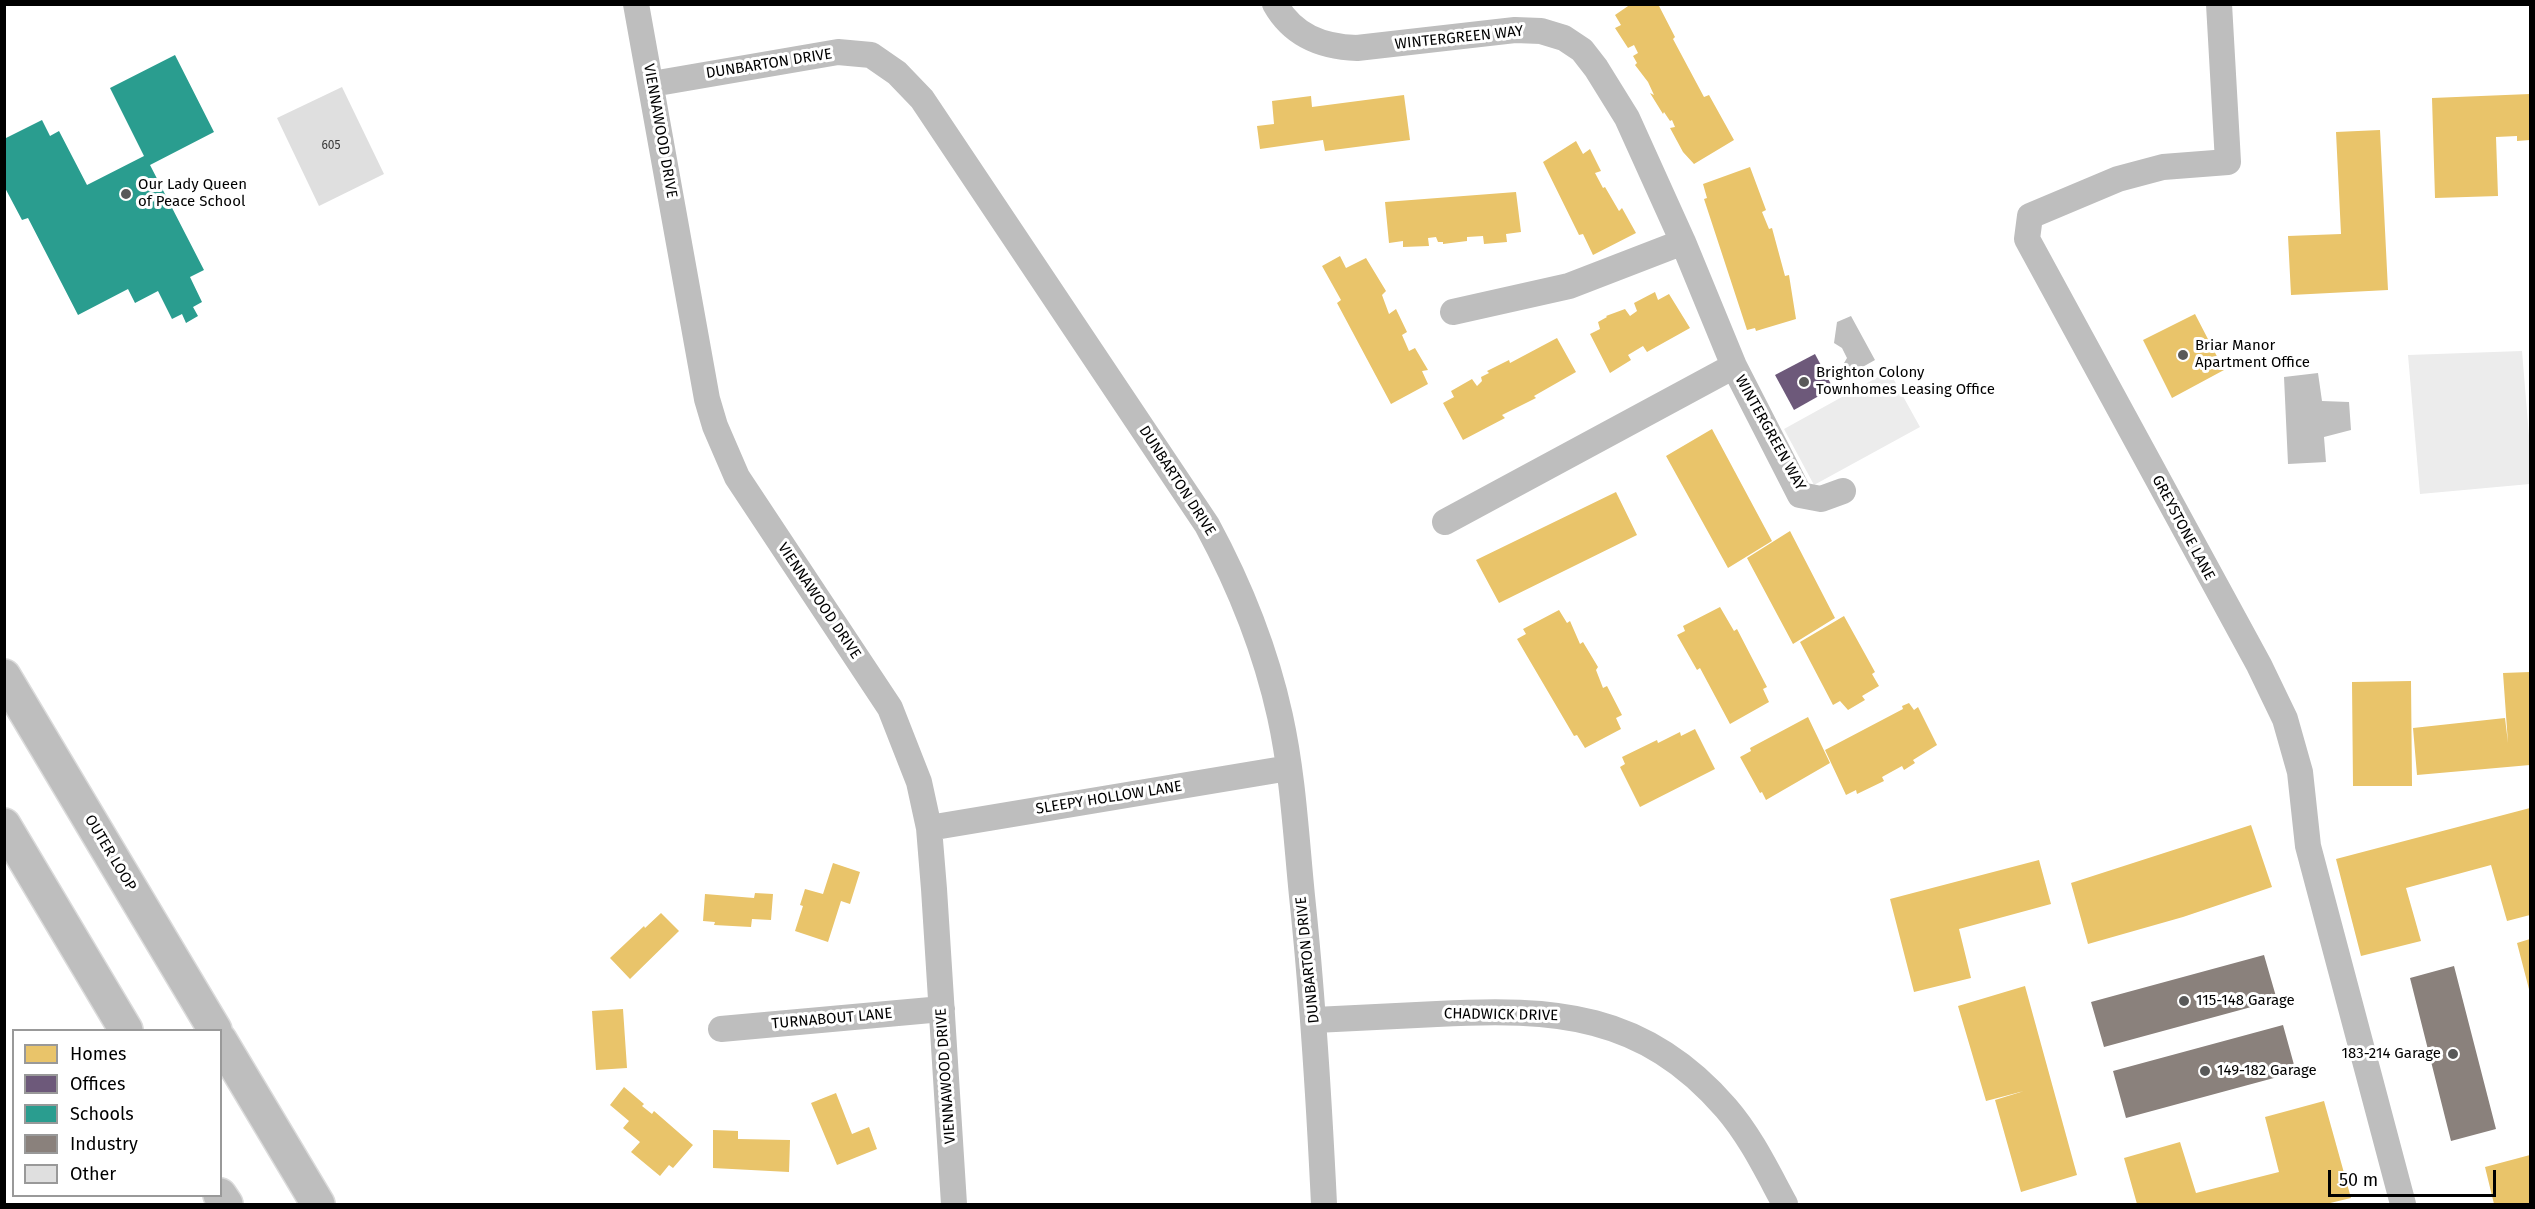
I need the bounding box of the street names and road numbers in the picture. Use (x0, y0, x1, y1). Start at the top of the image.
street label: WINTERGREEN WAY (1394, 22, 1524, 54)
street label: DUNBARTON DRIVE (705, 45, 833, 83)
street label: VIENNAWOOD DRIVE (639, 62, 681, 200)
street label: WINTERGREEN WAY (1731, 372, 1809, 494)
street label: DUNBARTON DRIVE (1135, 423, 1219, 539)
street label: GREYSTONE LANE (2148, 472, 2218, 584)
street label: VIENNAWOOD DRIVE (773, 540, 865, 662)
street label: SLEEPY HOLLOW LANE (1035, 778, 1183, 818)
street label: OUTER LOOP (80, 812, 140, 894)
street label: DUNBARTON DRIVE (1292, 896, 1324, 1024)
street label: TURNABOUT LANE (771, 1005, 893, 1033)
street label: CHADWICK DRIVE (1444, 1005, 1558, 1025)
street label: VIENNAWOOD DRIVE (932, 1007, 960, 1145)

